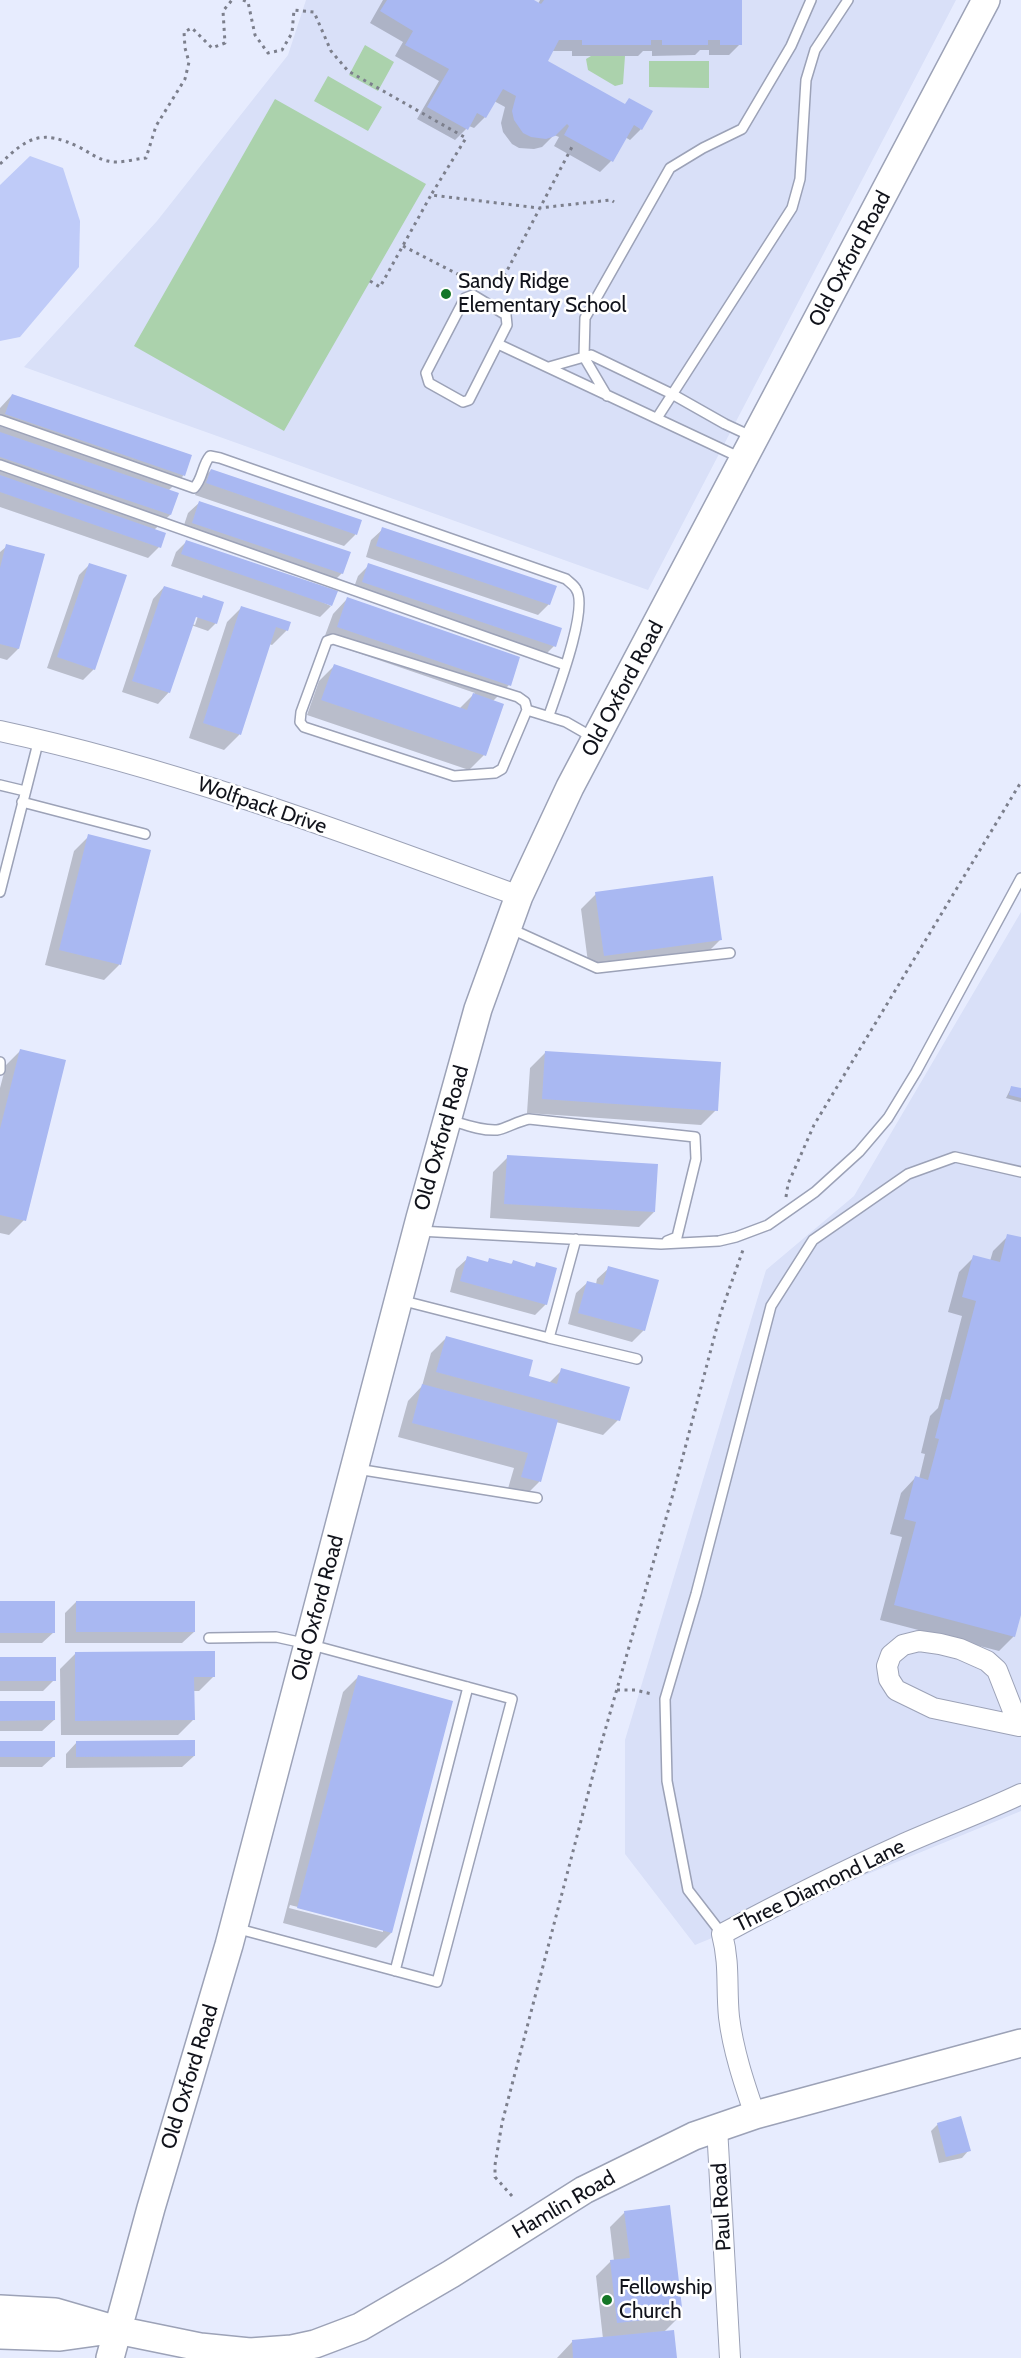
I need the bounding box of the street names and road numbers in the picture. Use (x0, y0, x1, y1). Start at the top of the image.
street label: Old Oxford Road (804, 187, 896, 331)
street label: Old Oxford Road (577, 617, 669, 761)
street label: Wolfpack Drive (194, 772, 330, 840)
street label: Old Oxford Road (409, 1063, 475, 1213)
street label: Old Oxford Road (286, 1532, 350, 1684)
street label: Three Diamond Lane (731, 1834, 909, 1938)
street label: Old Oxford Road (156, 2002, 224, 2152)
street label: Paul Road (707, 2162, 737, 2252)
street label: Hamlin Road (508, 2165, 620, 2245)

